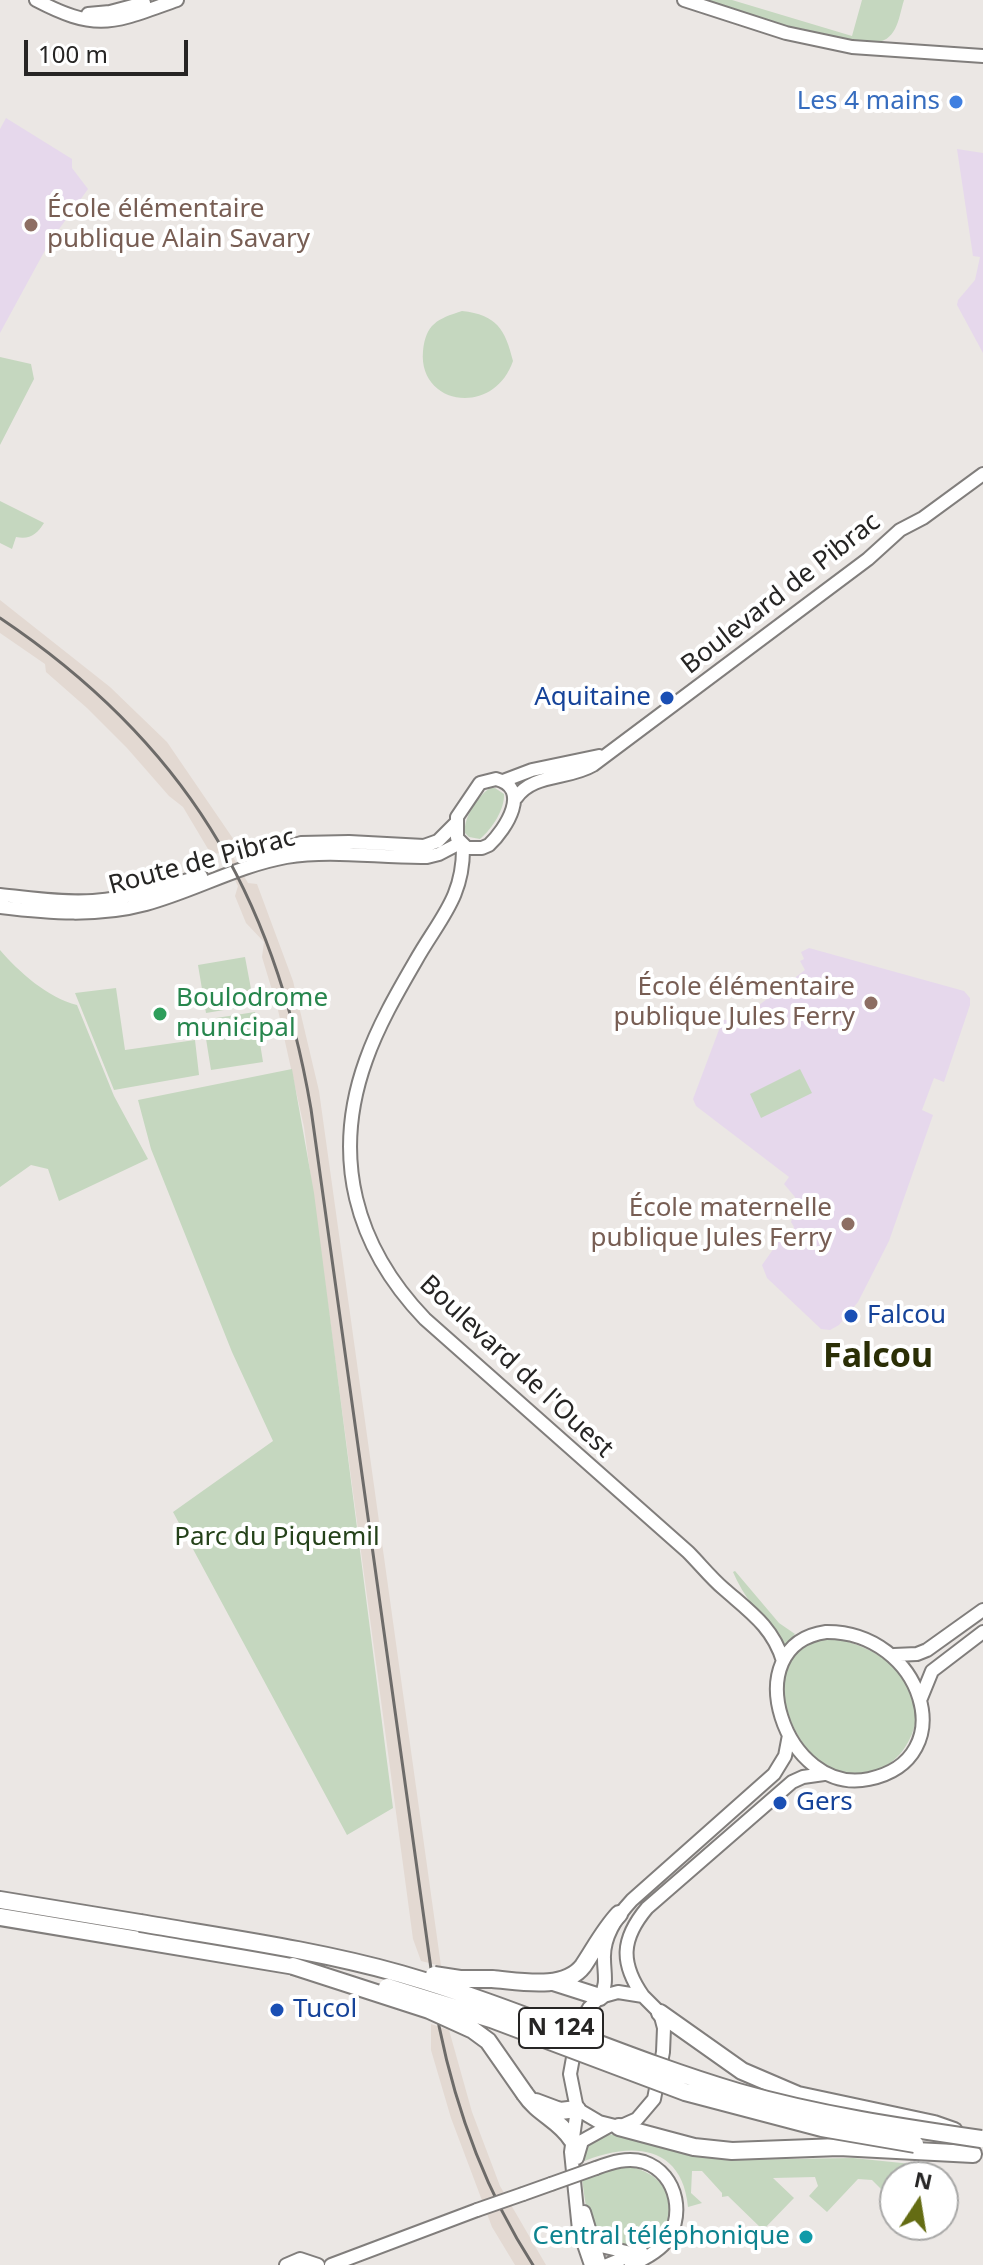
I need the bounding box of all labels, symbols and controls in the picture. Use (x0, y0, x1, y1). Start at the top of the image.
scale bar (28, 24, 192, 74)
text: 100 m (38, 37, 108, 70)
place label: Les 4 mains (797, 86, 940, 118)
marker: Les 4 mains (947, 93, 965, 111)
place label: École élémentaire publique Alain Savary (47, 194, 310, 256)
marker: École élémentaire publique Alain Savary (22, 216, 40, 234)
street label: Boulevard de Pibrac (675, 507, 887, 681)
place label: Aquitaine (534, 682, 651, 714)
marker: Aquitaine (658, 689, 676, 707)
street label: Route de Pibrac (105, 822, 299, 902)
place label: École élémentaire publique Jules Ferry (613, 972, 855, 1034)
place label: Boulodrome municipal (176, 983, 328, 1044)
marker: École élémentaire publique Jules Ferry (862, 994, 880, 1012)
marker: Boulodrome municipal (151, 1005, 169, 1023)
place label: École maternelle publique Jules Ferry (590, 1193, 832, 1254)
marker: École maternelle publique Jules Ferry (839, 1215, 857, 1233)
street label: Boulevard de l'Ouest (413, 1269, 619, 1465)
place label: Falcou (867, 1300, 946, 1332)
marker: Falcou (842, 1307, 860, 1325)
district label: Falcou (823, 1337, 933, 1377)
park label: Parc du Piquemil (174, 1522, 380, 1554)
place label: Gers (796, 1787, 853, 1819)
marker: Gers (771, 1794, 789, 1812)
place label: Tucol (293, 1994, 357, 2026)
marker: Tucol (268, 2001, 286, 2019)
road number: N 124 (519, 2008, 603, 2048)
north arrow (879, 2161, 959, 2241)
text: N (912, 2163, 935, 2196)
place label: Central téléphonique (532, 2221, 790, 2253)
marker: Central téléphonique (797, 2228, 815, 2246)

